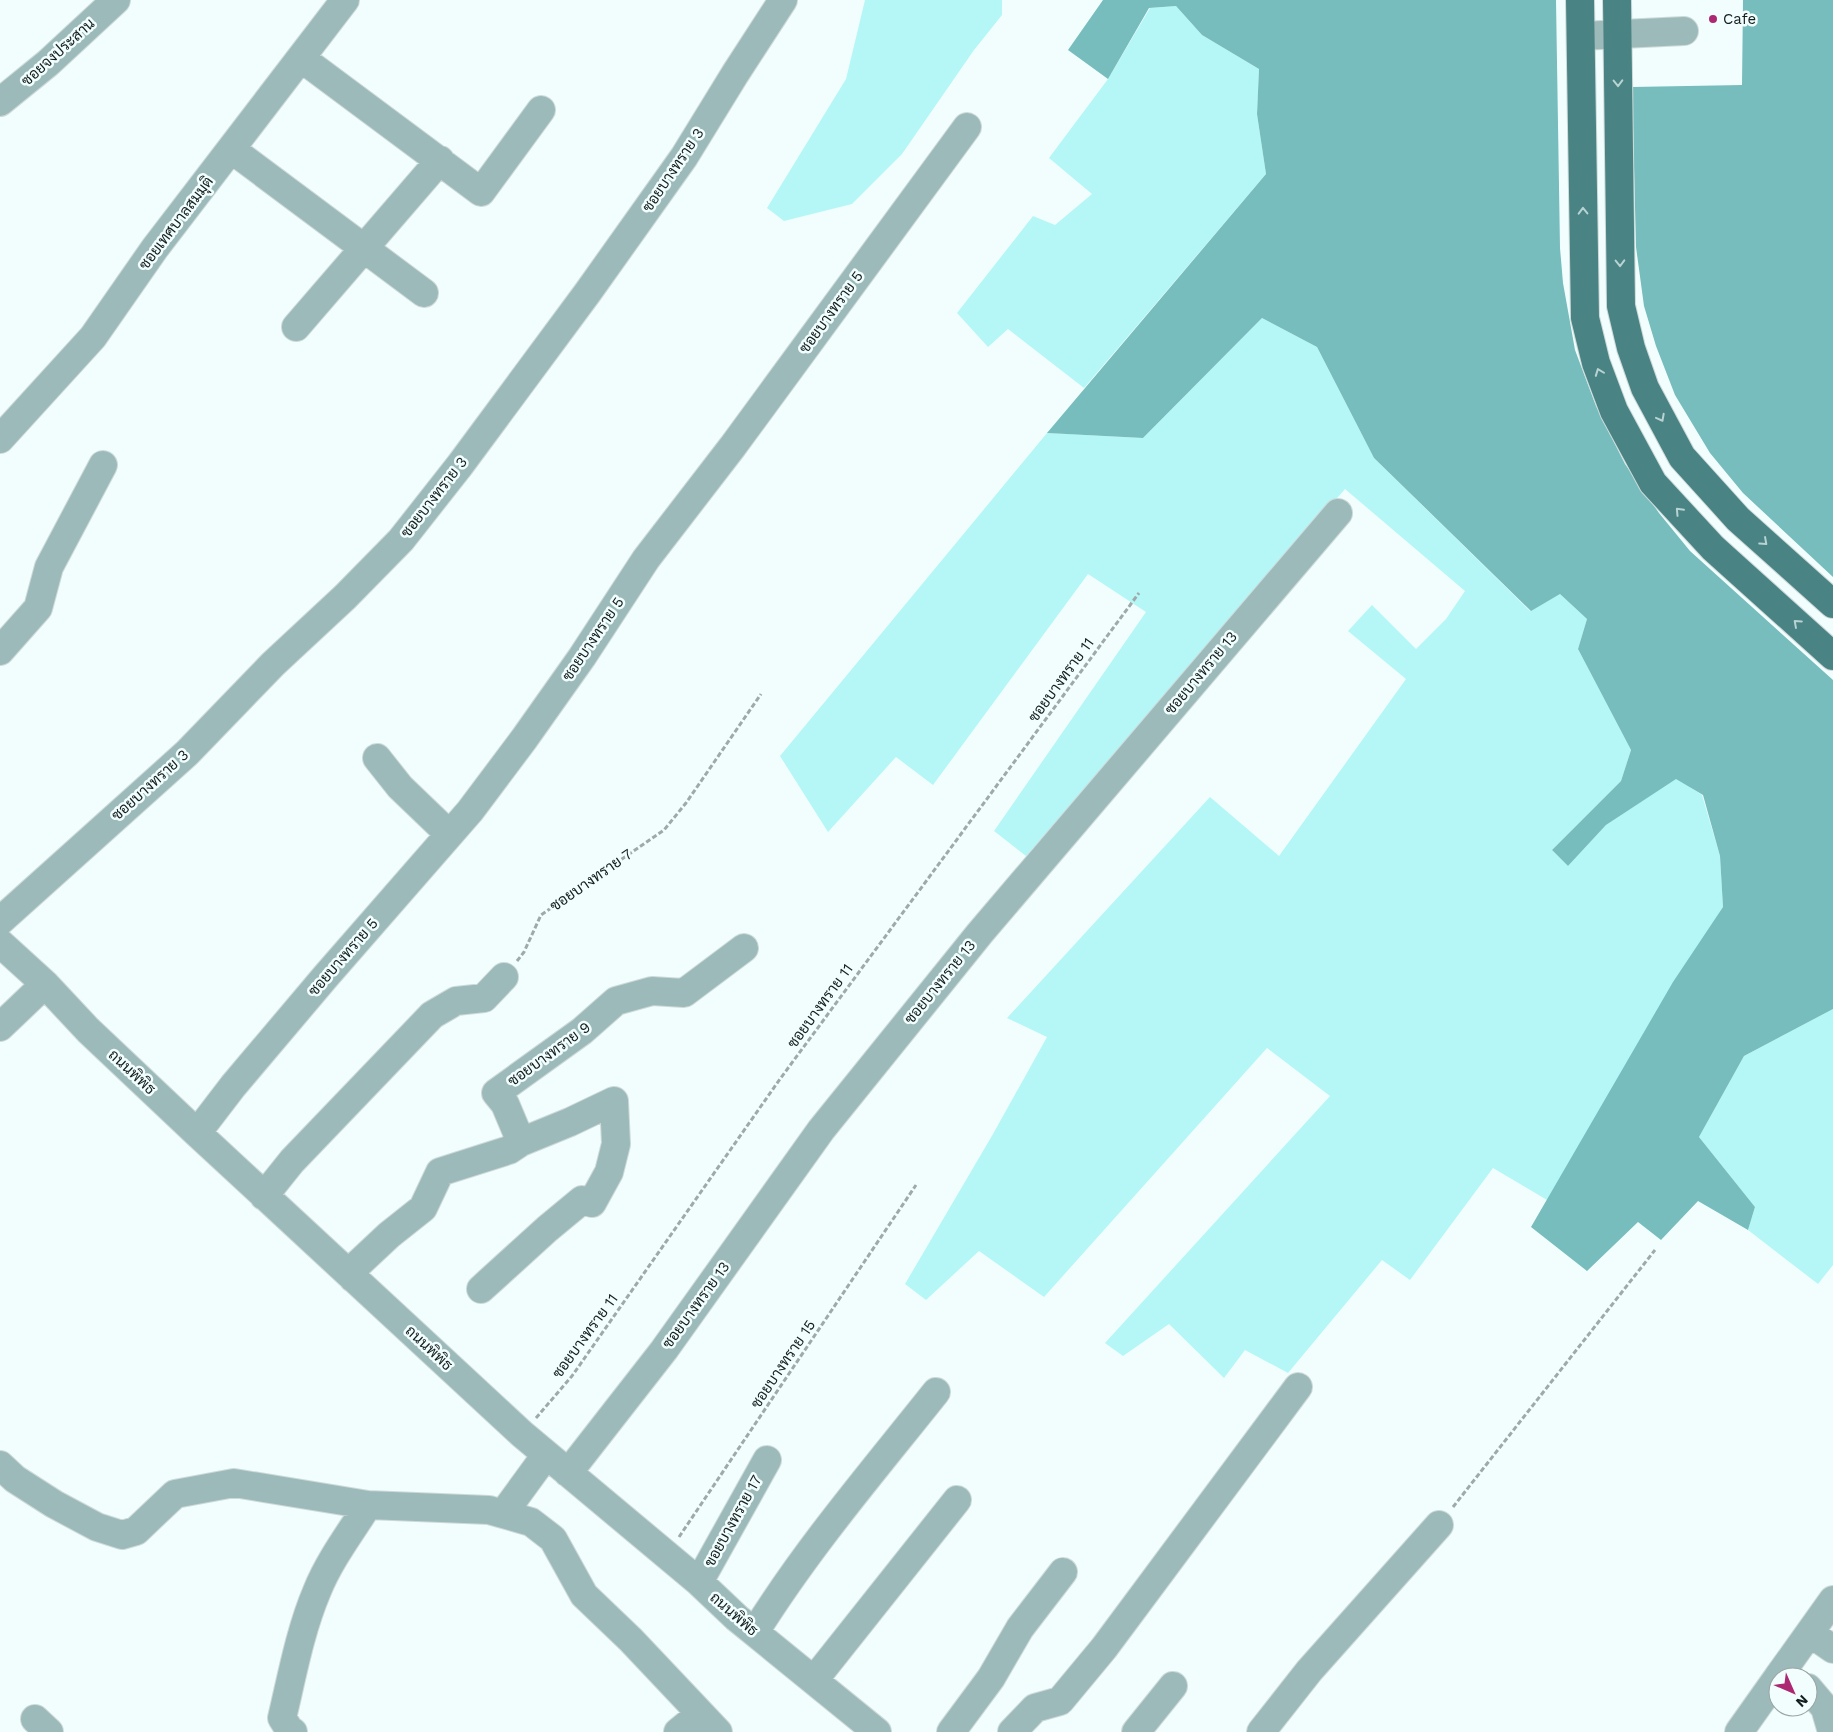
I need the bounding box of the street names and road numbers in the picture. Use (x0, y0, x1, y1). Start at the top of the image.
street label: ซอยจงประสาน (18, 14, 98, 90)
street label: ซอยบางทราย 3 (638, 125, 708, 215)
street label: ซอยเทศบาลสมมุติ (135, 173, 219, 274)
street label: ซอยบางทราย 5 (795, 267, 867, 357)
street label: ซอยบางทราย 3 (397, 453, 471, 541)
street label: ซอยบางทราย 5 (558, 594, 628, 684)
street label: ซอยบางทราย 13 (1161, 628, 1241, 718)
street label: ซอยบางทราย 11 (1024, 634, 1098, 726)
street label: ซอยบางทราย 3 (108, 746, 192, 824)
street label: ซอยบางทราย 7 (546, 845, 636, 915)
street label: ซอยบางทราย 5 (304, 914, 382, 1000)
street label: ซอยบางทราย 13 (901, 936, 979, 1028)
street label: ซอยบางทราย 11 (783, 960, 857, 1052)
street label: ซอยบางทราย 9 (504, 1018, 594, 1090)
street label: ถนนพิพิธ (105, 1046, 159, 1098)
street label: ซอยบางทราย 13 (659, 1258, 733, 1352)
street label: ซอยบางทราย 11 (548, 1290, 622, 1382)
street label: ซอยบางทราย 15 (747, 1316, 819, 1412)
street label: ถนนพิพิธ (402, 1322, 456, 1374)
street label: ขอยบางทราย 17 (700, 1472, 766, 1570)
street label: ถนนพิพิธ (706, 1588, 762, 1640)

